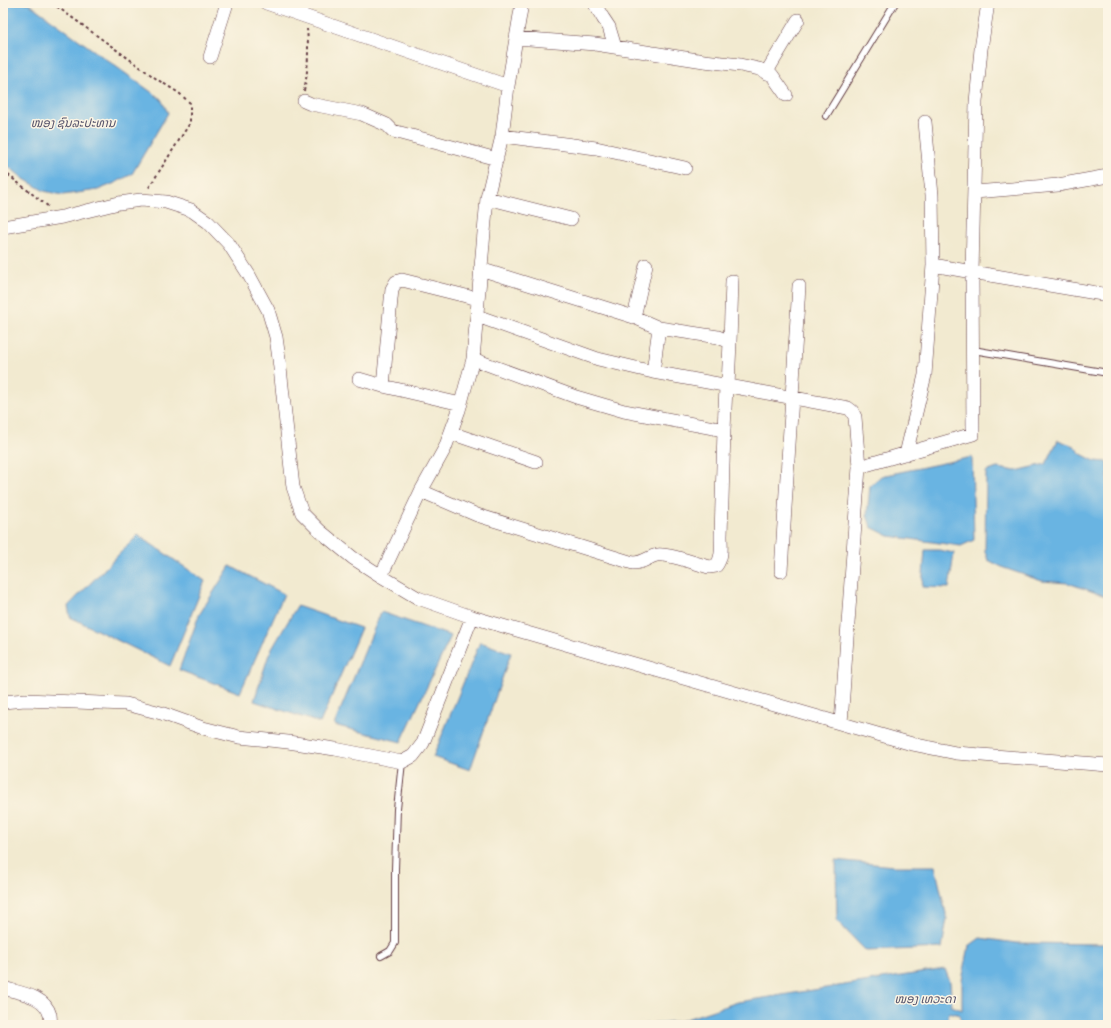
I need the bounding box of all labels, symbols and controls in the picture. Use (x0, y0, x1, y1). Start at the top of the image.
water label: ໜອງ ຊົນລະປະທານ (31, 116, 117, 131)
water label: ໜອງ ເທວະດາ (894, 992, 957, 1007)

